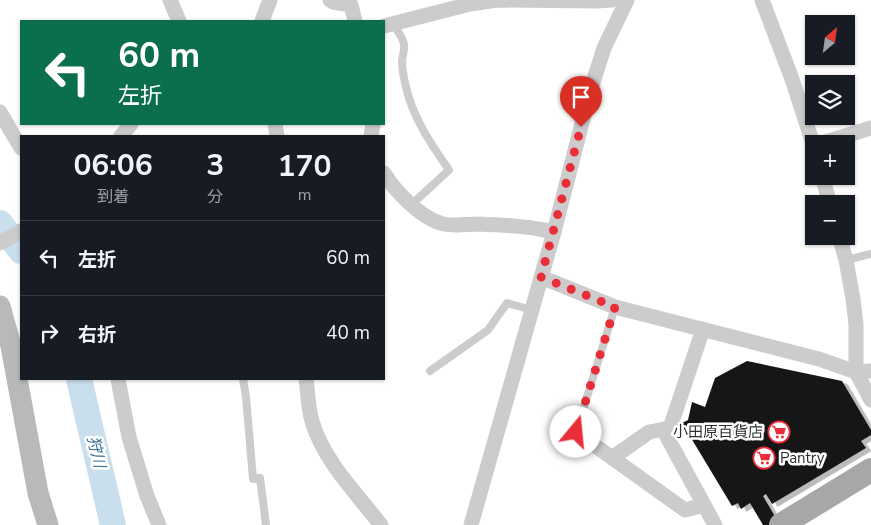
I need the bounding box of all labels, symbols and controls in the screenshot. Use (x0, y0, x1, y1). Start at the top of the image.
north arrow (805, 15, 855, 65)
map controls (805, 15, 855, 245)
text: 60 m (118, 32, 200, 79)
icon: left (35, 40, 100, 105)
button: layers (805, 75, 855, 125)
pin (560, 76, 602, 127)
text: 左折 (118, 81, 162, 111)
icon: arrive (567, 83, 595, 111)
button: + (805, 135, 855, 185)
text: 06:06 (73, 145, 153, 186)
text: 3 (206, 145, 224, 186)
text: 170 (278, 146, 332, 187)
text: m (298, 184, 311, 206)
text: 到着 (97, 186, 129, 208)
text: 分 (207, 186, 223, 208)
button: − (805, 195, 855, 245)
icon: left (35, 244, 63, 272)
text: 60 m (326, 245, 370, 271)
text: 左折 (78, 247, 116, 273)
icon: right (35, 319, 63, 347)
text: 40 m (326, 320, 370, 346)
text: 右折 (78, 322, 116, 348)
position arrow (549, 405, 601, 457)
supermarket icon: 小田原百貨店 (767, 420, 791, 444)
place label: 小田原百貨店 (673, 422, 763, 442)
water label: 狩川 (82, 434, 111, 472)
supermarket icon: Pantry (752, 446, 776, 470)
place label: Pantry (780, 448, 825, 468)

